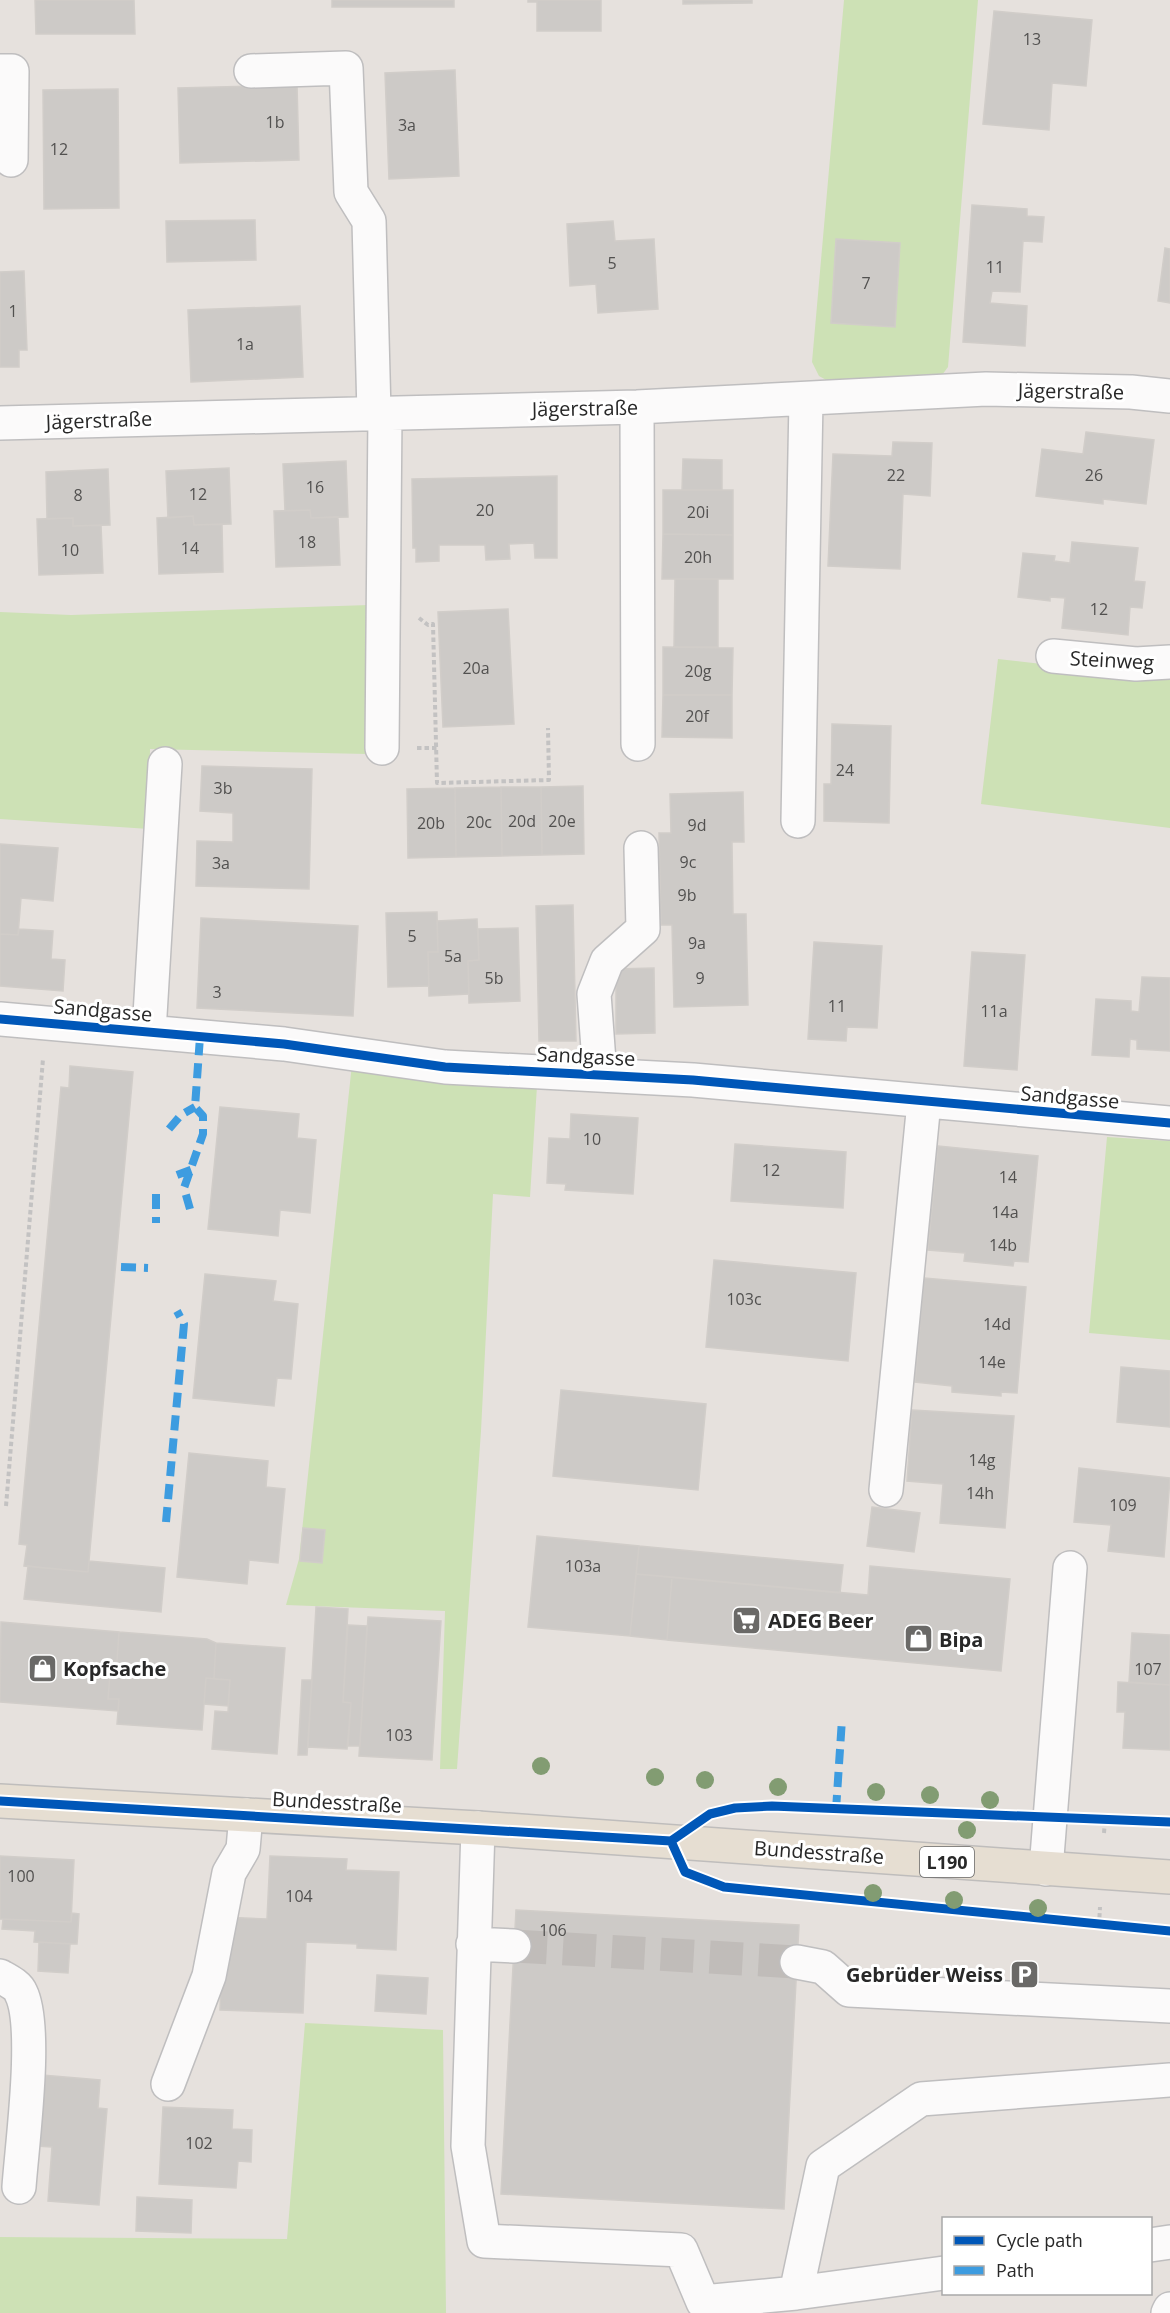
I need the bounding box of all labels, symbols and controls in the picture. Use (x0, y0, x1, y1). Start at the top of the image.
house number: 13 (1023, 28, 1041, 50)
house number: 1b (266, 111, 284, 133)
house number: 3a (398, 114, 416, 136)
house number: 12 (50, 138, 68, 160)
house number: 5 (607, 252, 617, 274)
house number: 11 (986, 256, 1004, 278)
house number: 7 (861, 272, 871, 294)
house number: 1 (8, 300, 18, 322)
house number: 1a (236, 333, 254, 355)
street label: Jägerstraße (1016, 377, 1124, 405)
street label: Jägerstraße (530, 394, 638, 422)
street label: Jägerstraße (43, 405, 153, 435)
house number: 22 (887, 464, 905, 486)
house number: 26 (1085, 464, 1103, 486)
house number: 16 (306, 476, 324, 498)
house number: 12 (189, 483, 207, 505)
house number: 8 (73, 484, 83, 506)
house number: 20 (476, 499, 494, 521)
house number: 20i (687, 501, 709, 523)
house number: 18 (298, 531, 316, 553)
house number: 14 (181, 537, 199, 559)
house number: 10 (61, 539, 79, 561)
house number: 20h (684, 546, 712, 568)
house number: 12 (1090, 598, 1108, 620)
street label: Steinweg (1069, 644, 1155, 676)
house number: 20a (462, 657, 490, 679)
house number: 20g (685, 660, 712, 682)
house number: 20f (685, 705, 710, 727)
house number: 24 (836, 759, 854, 781)
house number: 3b (214, 777, 232, 799)
house number: 20d (508, 810, 536, 832)
house number: 20e (548, 810, 576, 832)
house number: 20c (466, 811, 492, 833)
house number: 20b (417, 812, 445, 834)
house number: 9d (688, 814, 706, 836)
house number: 9c (680, 851, 697, 873)
house number: 3a (212, 852, 230, 874)
house number: 9b (678, 884, 696, 906)
house number: 5 (407, 925, 417, 947)
house number: 9a (688, 932, 706, 954)
house number: 5a (444, 945, 462, 967)
house number: 5b (485, 967, 503, 989)
house number: 9 (695, 967, 705, 989)
house number: 3 (212, 981, 222, 1003)
street label: Sandgasse (53, 992, 153, 1028)
house number: 11 (828, 995, 846, 1017)
house number: 11a (980, 1000, 1008, 1022)
street label: Sandgasse (536, 1040, 636, 1072)
street label: Sandgasse (1020, 1079, 1120, 1115)
house number: 10 (583, 1128, 601, 1150)
house number: 12 (762, 1159, 780, 1181)
house number: 14 (999, 1166, 1017, 1188)
house number: 14a (991, 1201, 1019, 1223)
house number: 14b (989, 1234, 1017, 1256)
house number: 103c (726, 1288, 762, 1310)
house number: 14d (983, 1313, 1011, 1335)
house number: 14e (978, 1351, 1006, 1373)
house number: 14g (969, 1449, 996, 1471)
house number: 14h (966, 1482, 994, 1504)
house number: 109 (1109, 1494, 1137, 1516)
house number: 103a (565, 1555, 601, 1577)
supermarket icon: ADEG Beer (731, 1604, 763, 1636)
place label: ADEG Beer (768, 1607, 874, 1634)
shop icon: Bipa (902, 1623, 934, 1655)
place label: Bipa (939, 1626, 983, 1653)
shop icon: Kopfsache (26, 1652, 58, 1684)
place label: Kopfsache (63, 1655, 166, 1682)
house number: 107 (1134, 1658, 1162, 1680)
house number: 103 (385, 1724, 413, 1746)
street label: Bundesstraße (271, 1785, 403, 1819)
street label: Bundesstraße (753, 1834, 885, 1870)
road number: L190 (920, 1847, 974, 1877)
house number: 100 (7, 1865, 35, 1887)
house number: 104 (285, 1885, 313, 1907)
house number: 106 (539, 1919, 567, 1941)
parking icon: Gebrüder Weiss (1008, 1958, 1040, 1990)
place label: Gebrüder Weiss (846, 1961, 1003, 1988)
house number: 102 (185, 2132, 213, 2154)
legend (942, 2217, 1152, 2295)
text: Cycle path (996, 2228, 1083, 2252)
text: Path (996, 2258, 1034, 2282)

